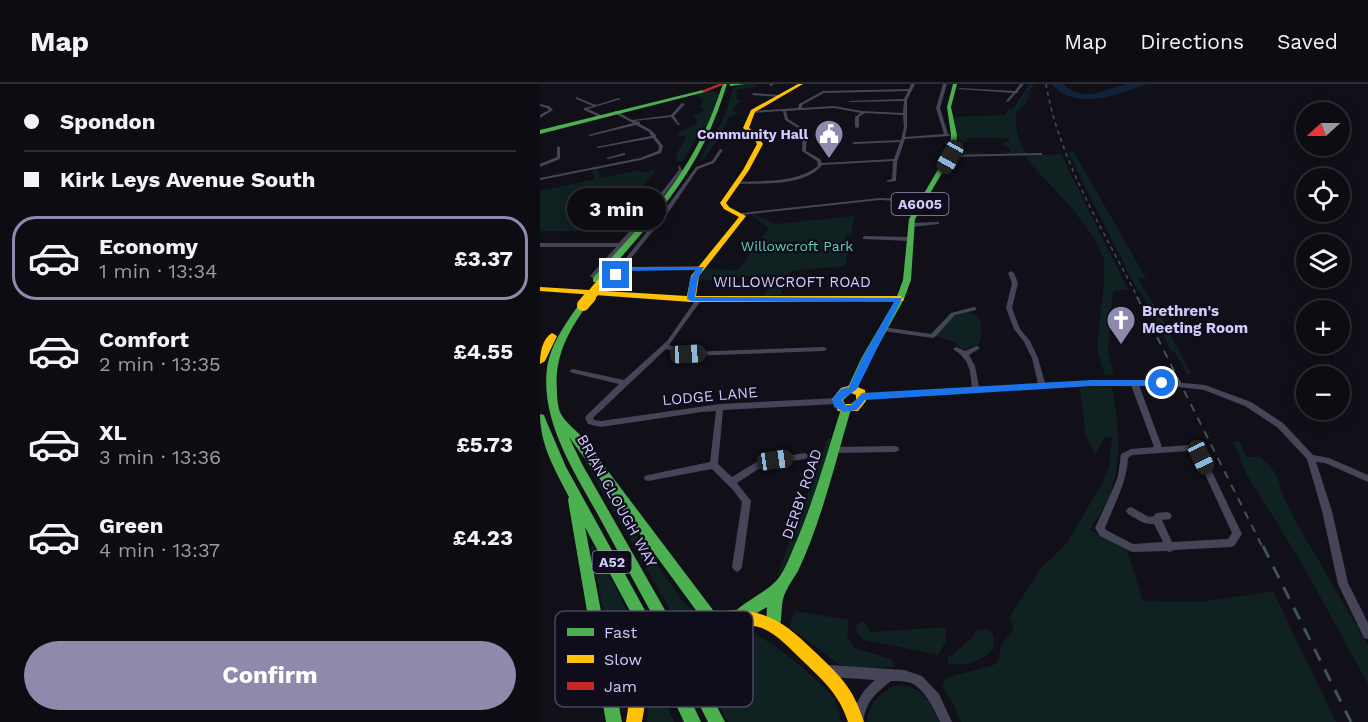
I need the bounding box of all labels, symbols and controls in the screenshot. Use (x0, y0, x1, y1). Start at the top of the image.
text: Map (30, 25, 89, 58)
text: Map (1064, 29, 1107, 54)
text: Directions (1140, 29, 1244, 54)
text: Saved (1277, 29, 1338, 54)
north arrow (1296, 102, 1350, 156)
map controls (1296, 102, 1350, 420)
text: Spondon (60, 109, 155, 134)
public building icon: Community Hall (813, 118, 845, 160)
place label: Community Hall (697, 126, 808, 142)
car (933, 137, 967, 177)
text: Kirk Leys Avenue South (60, 167, 315, 192)
button: locate (1296, 168, 1350, 222)
callout: 3 min (566, 188, 665, 230)
road number: A6005 (892, 193, 949, 215)
text: 3 min (589, 197, 644, 221)
icon: car (27, 231, 81, 285)
text: Economy (99, 234, 198, 259)
button: layers (1296, 234, 1350, 288)
park label: Willowcroft Park (741, 238, 853, 254)
text: £3.37 (454, 246, 513, 271)
text: 1 min · 13:34 (99, 259, 217, 283)
route end (602, 261, 629, 288)
street label: WILLOWCROFT ROAD (713, 273, 871, 291)
button: + (1296, 300, 1350, 354)
place label: Brethren's Meeting Room (1142, 302, 1248, 337)
church icon: Brethren's Meeting Room (1105, 304, 1137, 346)
icon: car (27, 324, 81, 378)
text: Comfort (99, 327, 189, 352)
text: £4.55 (453, 339, 513, 364)
car (670, 344, 706, 364)
text: 2 min · 13:35 (99, 352, 221, 376)
button: − (1296, 366, 1350, 420)
route start (1148, 369, 1175, 396)
street label: LODGE LANE (662, 383, 758, 409)
icon: car (27, 417, 81, 471)
text: XL (99, 420, 127, 445)
text: £5.73 (456, 432, 513, 457)
street label: BRIAN CLOUGH WAY (573, 432, 661, 571)
car (1185, 437, 1217, 477)
text: 3 min · 13:36 (99, 445, 221, 469)
street label: DERBY ROAD (778, 446, 826, 542)
car (756, 449, 794, 471)
icon: car (27, 510, 81, 564)
text: Green (99, 513, 163, 538)
text: £4.23 (453, 525, 513, 550)
text: 4 min · 13:37 (99, 538, 220, 562)
road number: A52 (592, 551, 632, 573)
legend (555, 611, 753, 707)
text: Fast (604, 623, 637, 642)
button: Confirm (24, 641, 516, 710)
text: Slow (604, 650, 642, 669)
text: Jam (604, 677, 637, 696)

